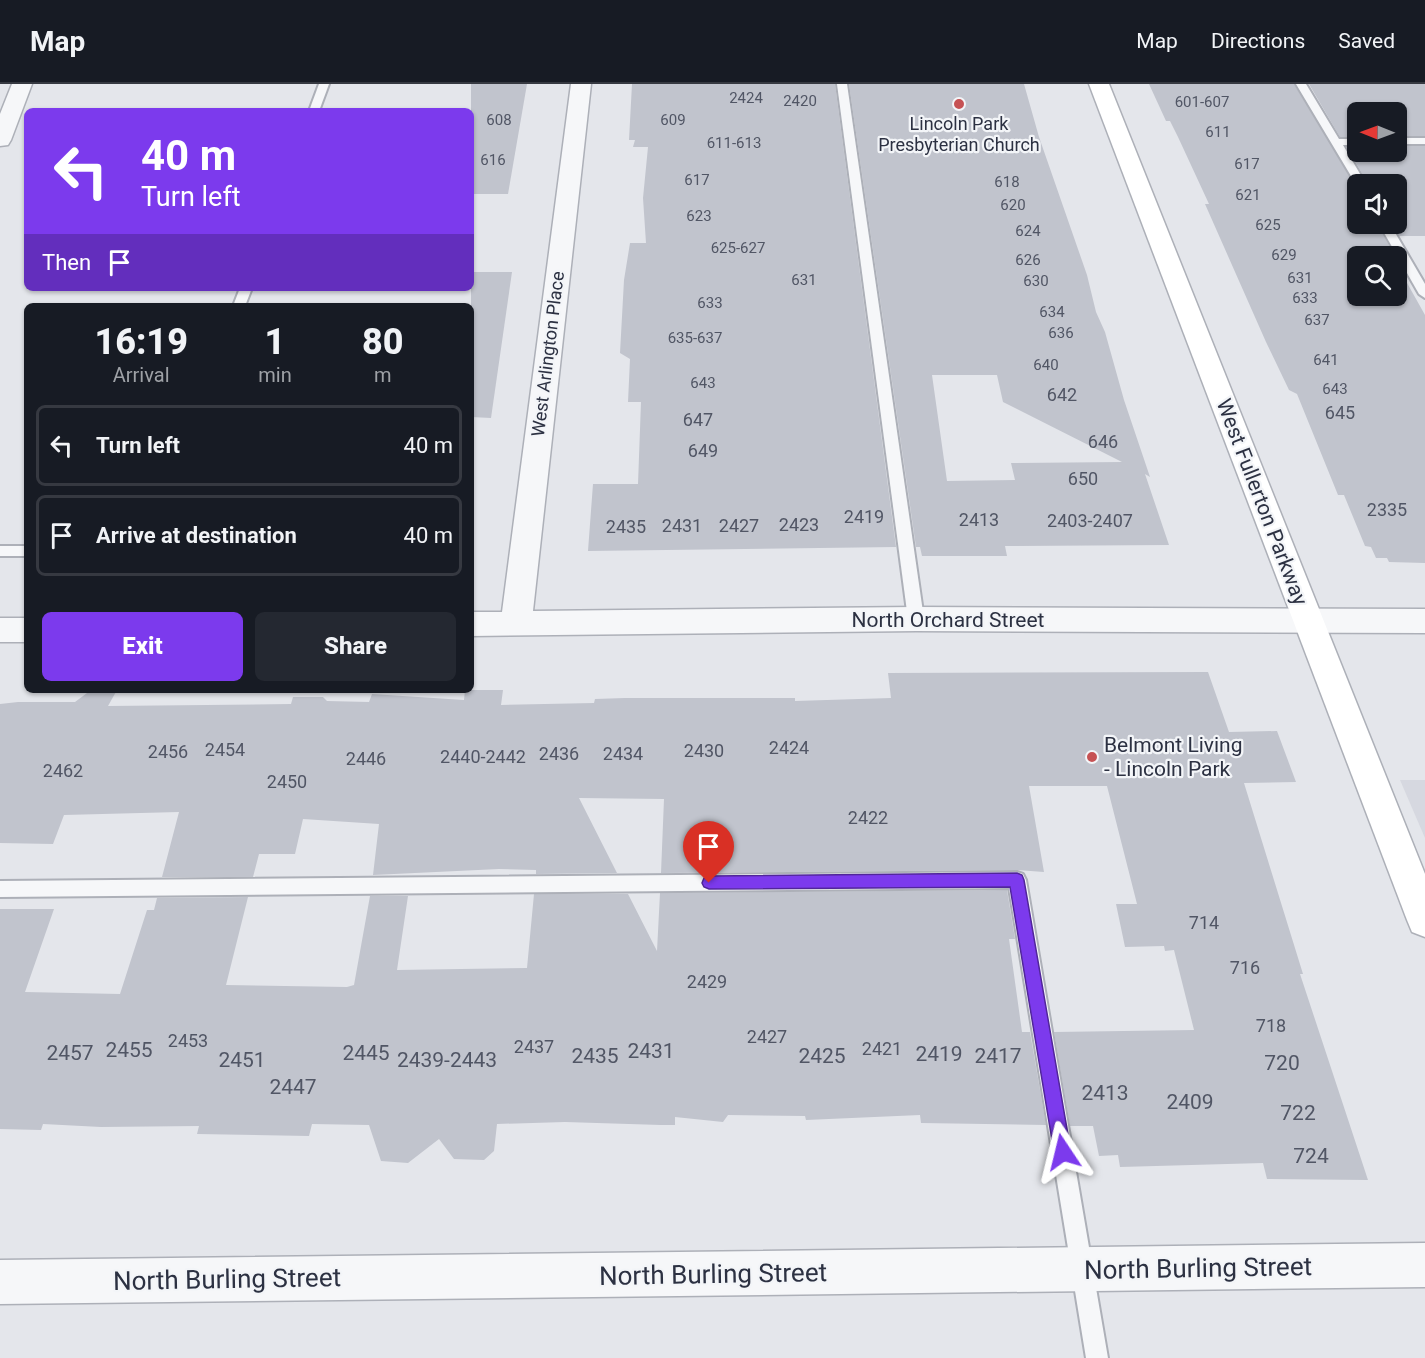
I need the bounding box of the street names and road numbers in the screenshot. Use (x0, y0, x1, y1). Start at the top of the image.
street label: West Arlington Place (527, 270, 568, 438)
street label: West Fullerton Parkway (1212, 395, 1312, 609)
street label: North Orchard Street (852, 608, 1045, 632)
street label: North Burling Street (1084, 1251, 1312, 1285)
street label: North Burling Street (599, 1257, 827, 1291)
street label: North Burling Street (113, 1262, 341, 1296)

